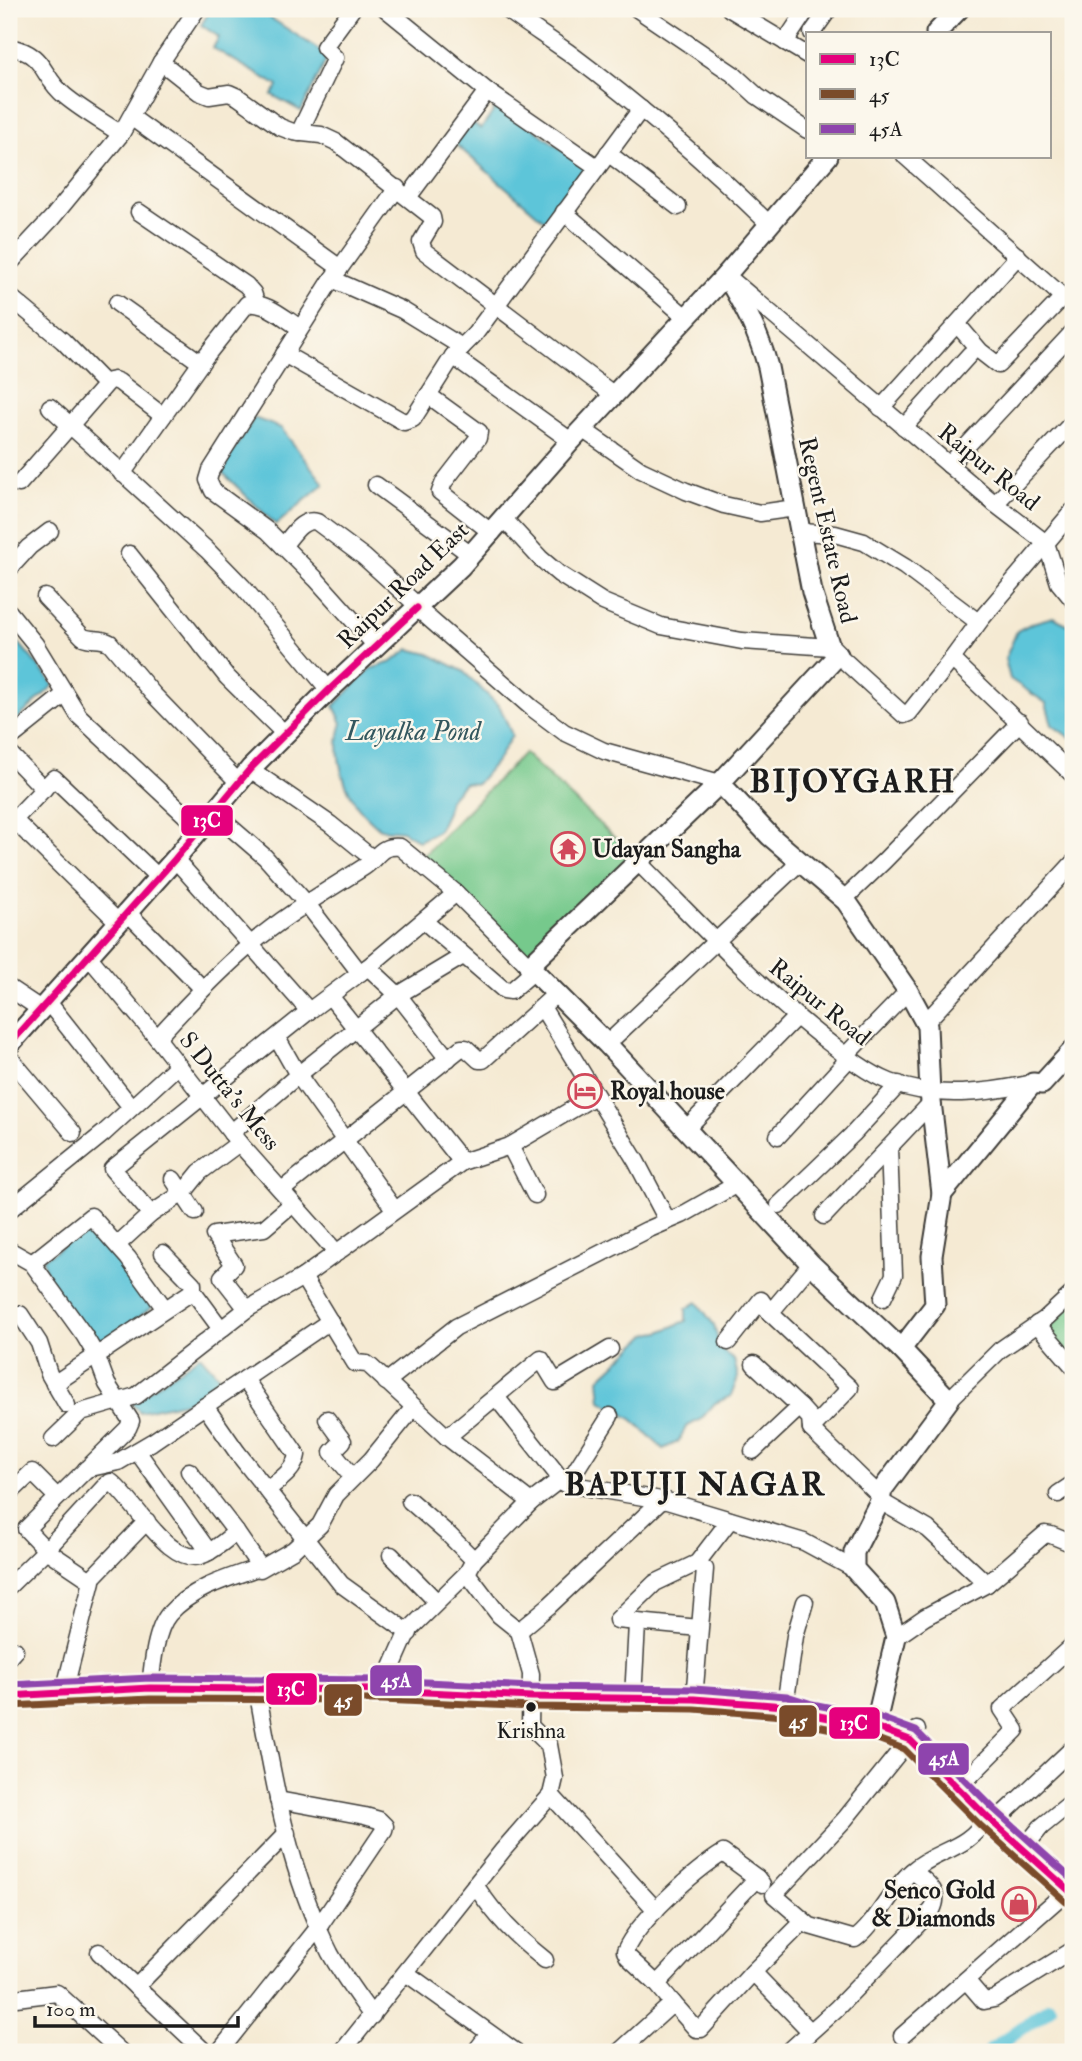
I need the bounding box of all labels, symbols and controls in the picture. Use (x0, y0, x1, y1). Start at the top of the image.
legend (806, 32, 1050, 158)
text: 13C (869, 46, 900, 73)
text: 45 (869, 82, 890, 109)
text: 45A (869, 116, 903, 143)
street label: Raipur Road (932, 417, 1046, 518)
street label: Regent Estate Road (791, 434, 864, 626)
street label: Raipur Road East (331, 515, 475, 656)
water label: Layalka Pond (344, 716, 483, 748)
district label: BIJOYGARH (749, 762, 957, 802)
line badge: 13C (180, 804, 234, 837)
text: 13C (193, 809, 221, 833)
temple icon: Udayan Sangha (549, 830, 587, 868)
place label: Udayan Sangha (592, 834, 742, 865)
street label: Raipur Road (763, 952, 877, 1053)
street label: S Dutta's Mess (172, 1026, 287, 1157)
hotel icon: Royal house (566, 1072, 604, 1110)
place label: Royal house (610, 1076, 725, 1107)
district label: BAPUJI NAGAR (564, 1465, 826, 1505)
line badge: 45A (369, 1664, 423, 1697)
text: 45A (380, 1669, 412, 1693)
line badge: 13C (265, 1672, 318, 1706)
text: 13C (277, 1678, 305, 1702)
line badge: 45 (323, 1683, 363, 1717)
text: 45 (333, 1689, 353, 1713)
marker: Krishna (524, 1700, 538, 1714)
line badge: 45 (778, 1704, 818, 1738)
line badge: 13C (828, 1706, 881, 1740)
text: 45 (788, 1710, 808, 1734)
text: 13C (840, 1712, 868, 1736)
place label: Krishna (497, 1717, 566, 1745)
line badge: 45A (917, 1742, 970, 1776)
text: 45A (928, 1747, 960, 1771)
place label: Senco Gold & Diamonds (872, 1875, 995, 1934)
shop icon: Senco Gold & Diamonds (1000, 1885, 1038, 1923)
scale bar (35, 1984, 238, 2028)
text: 100 m (46, 1996, 96, 2023)

